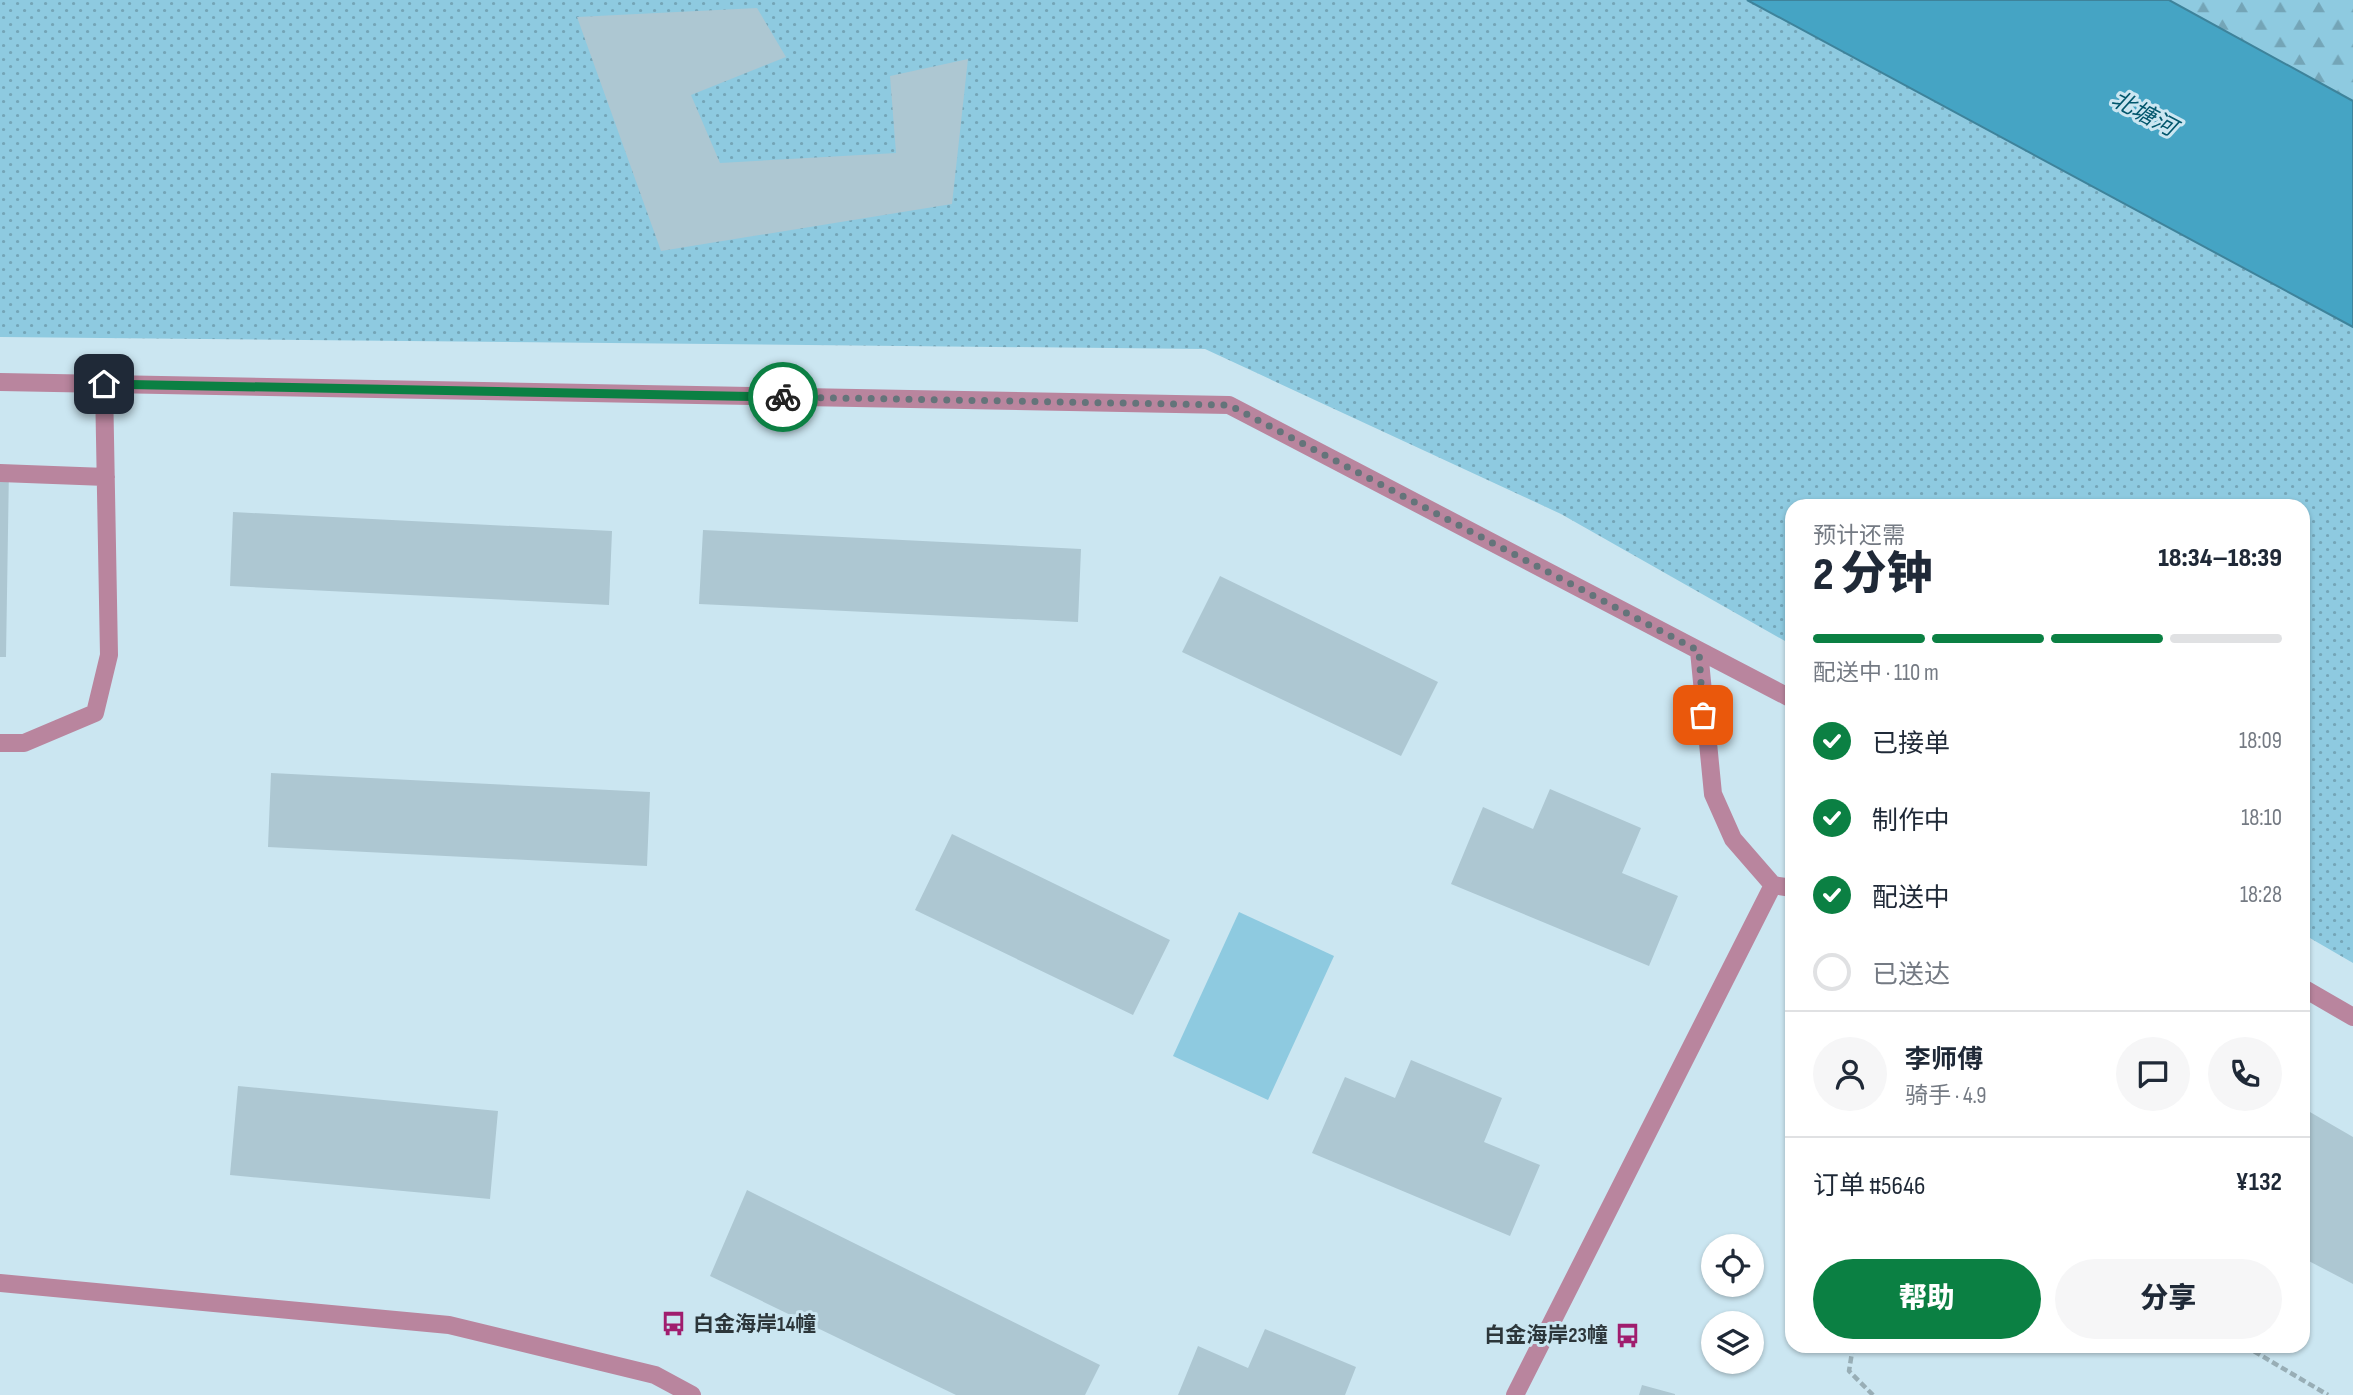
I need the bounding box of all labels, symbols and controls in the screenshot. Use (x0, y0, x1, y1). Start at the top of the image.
water label: 北塘河 (2106, 85, 2184, 144)
pin (74, 354, 134, 414)
courier (748, 362, 818, 432)
icon: home (85, 365, 123, 403)
icon: bike (764, 378, 802, 416)
text: 预计还需 (1813, 522, 1905, 550)
text: 18:34–18:39 (2158, 543, 2282, 574)
text: 2 分钟 (1813, 548, 1933, 603)
text: 配送中 · 110 m (1813, 659, 1939, 687)
pin (1673, 685, 1733, 745)
icon: bag (1684, 696, 1722, 734)
icon: check (1813, 722, 1851, 760)
text: 18:09 (2239, 727, 2282, 755)
text: 已接单 (1872, 729, 1950, 760)
icon: check (1813, 799, 1851, 837)
text: 18:10 (2241, 804, 2282, 832)
text: 制作中 (1872, 806, 1950, 837)
icon: check (1813, 876, 1851, 914)
text: 18:28 (2240, 881, 2282, 909)
text: 配送中 (1872, 883, 1950, 914)
text: 已送达 (1872, 960, 1950, 991)
button: person (1813, 1037, 1887, 1111)
button: chat (2116, 1037, 2190, 1111)
button: phone (2208, 1037, 2282, 1111)
text: 李师傅 (1905, 1045, 1983, 1076)
text: 骑手 · 4.9 (1905, 1082, 1987, 1110)
text: ¥132 (2235, 1167, 2282, 1198)
text: 订单 #5646 (1813, 1171, 1925, 1202)
map controls (1701, 1234, 1764, 1374)
button: locate (1701, 1234, 1764, 1297)
button: 帮助 (1813, 1259, 2041, 1339)
button: 分享 (2055, 1259, 2282, 1339)
bus stop icon: 白金海岸14幢 (659, 1310, 687, 1338)
button: layers (1701, 1311, 1764, 1374)
place label: 白金海岸14幢 (693, 1312, 816, 1337)
bus stop icon: 白金海岸23幢 (1614, 1321, 1642, 1349)
place label: 白金海岸23幢 (1484, 1323, 1608, 1348)

